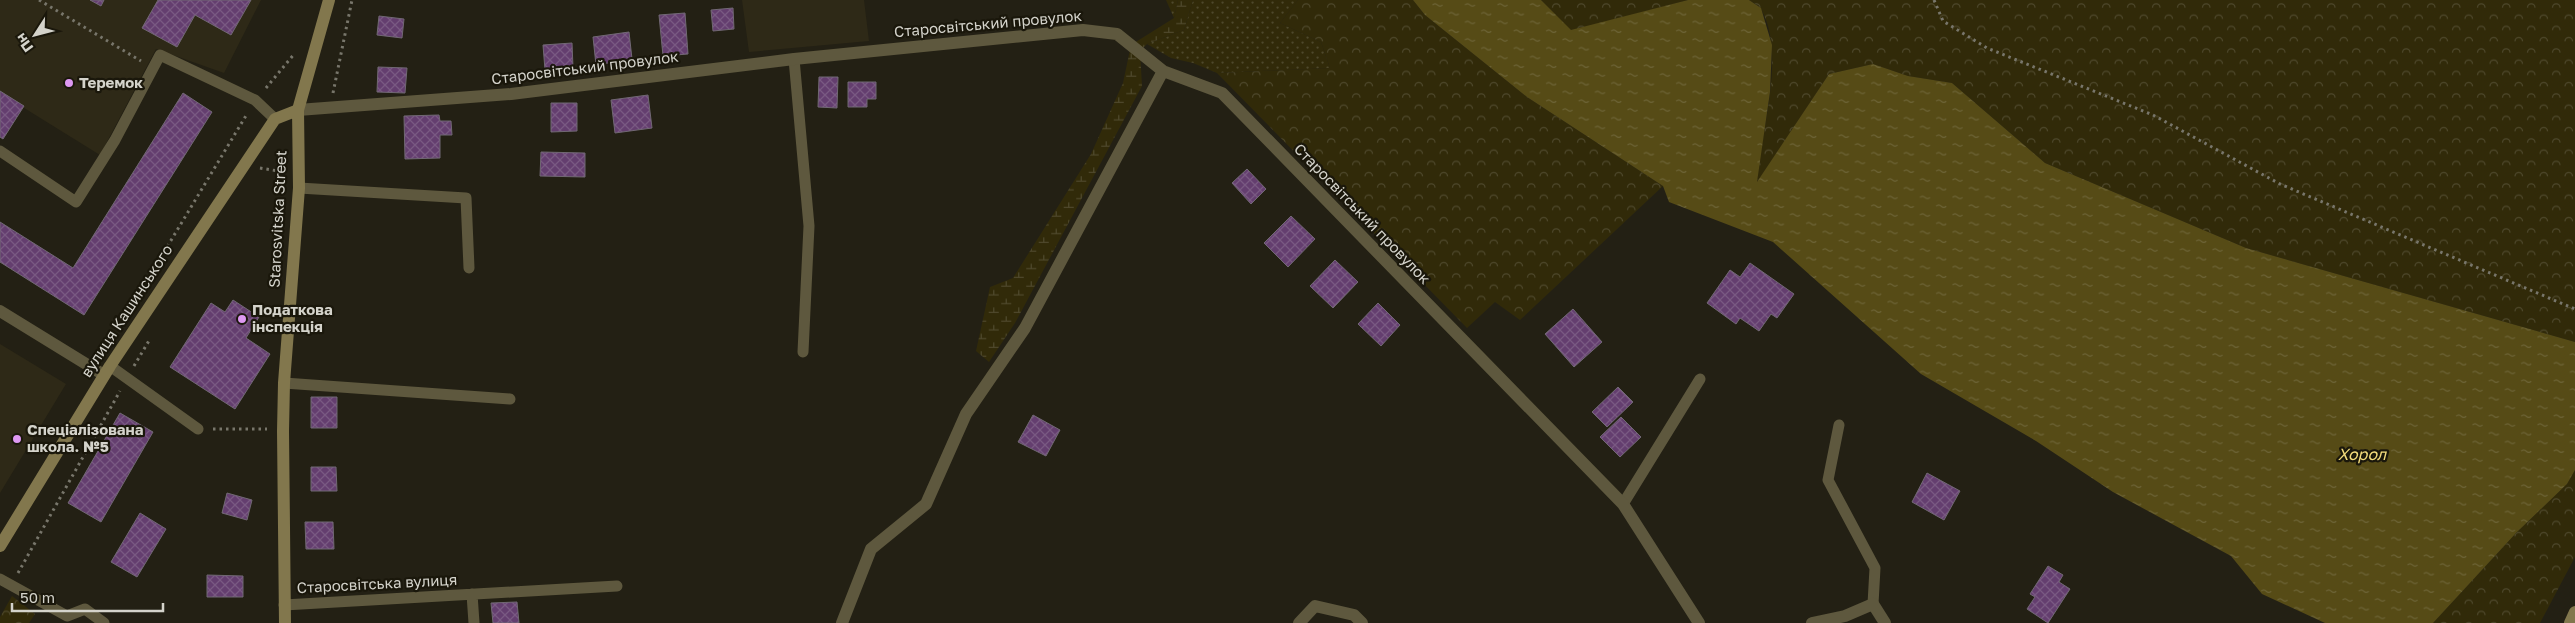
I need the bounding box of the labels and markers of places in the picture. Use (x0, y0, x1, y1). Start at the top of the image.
place label: Теремок (79, 73, 143, 91)
marker: Теремок (63, 77, 75, 89)
place label: Податкова інспекція (252, 300, 333, 335)
marker: Податкова інспекція (236, 313, 248, 325)
place label: Спеціалізована школа. №5 (27, 420, 144, 455)
marker: Спеціалізована школа. №5 (11, 433, 23, 445)

